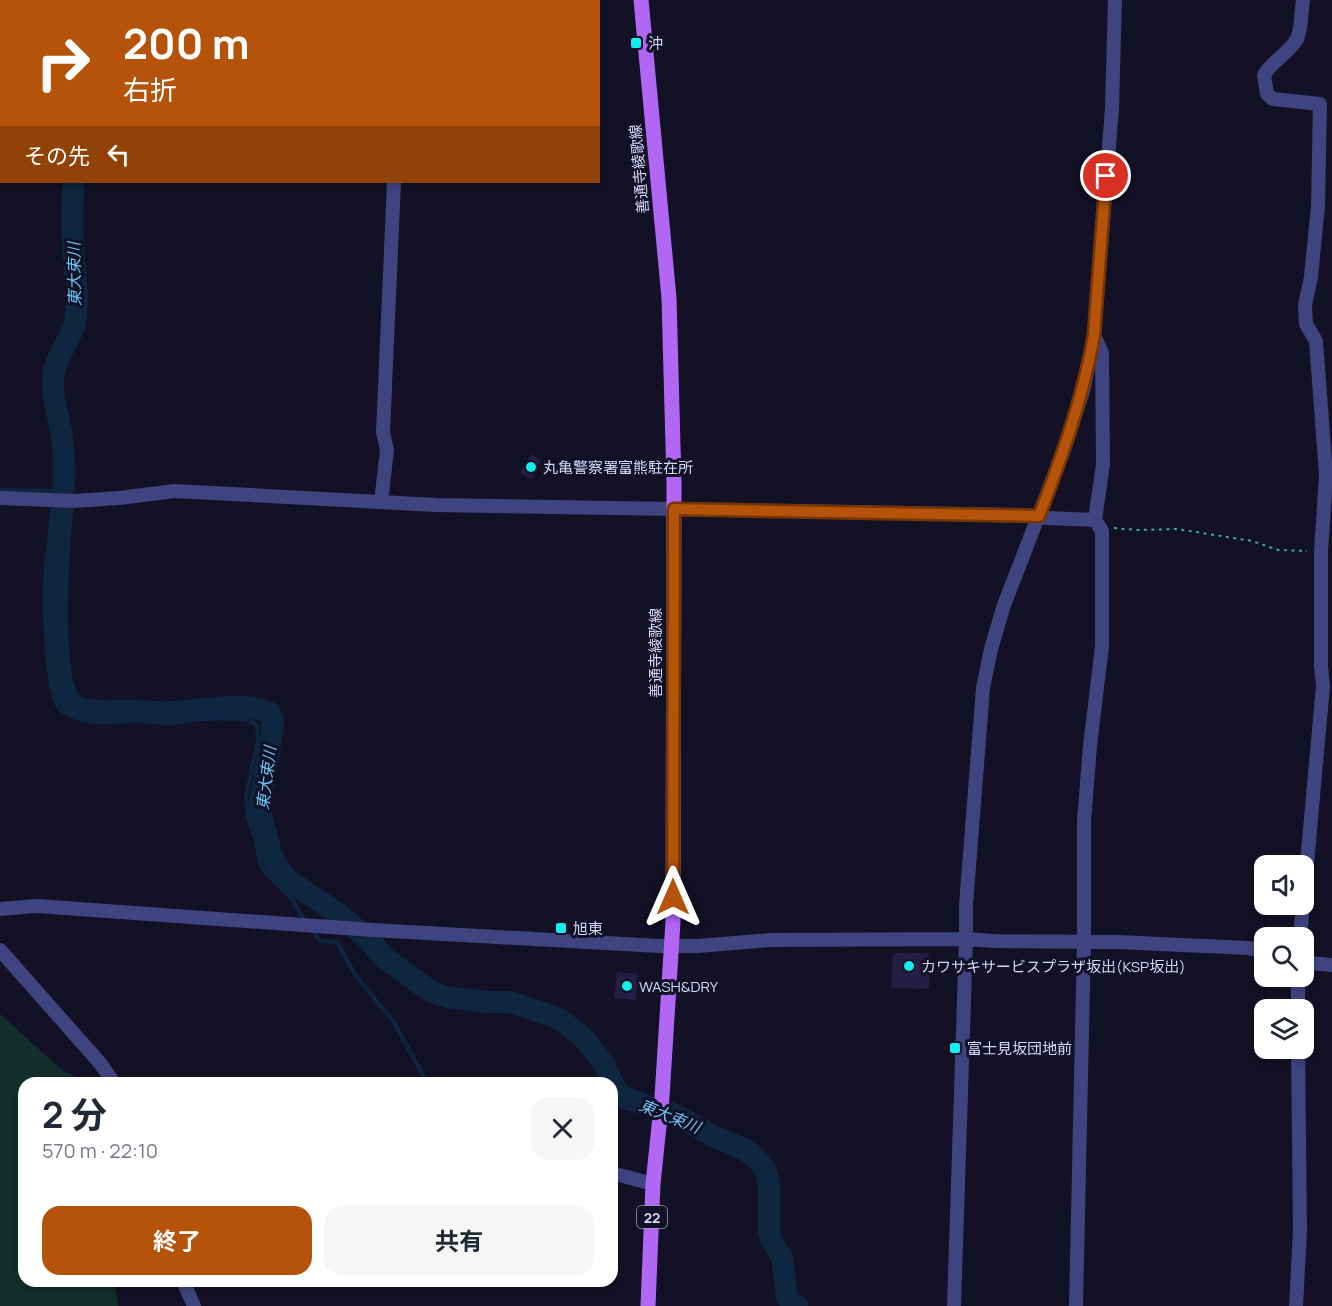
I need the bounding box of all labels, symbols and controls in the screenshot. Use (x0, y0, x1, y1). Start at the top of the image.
text: 200 m (123, 14, 249, 72)
icon: right (24, 24, 102, 102)
place label: 沖 (648, 33, 663, 54)
marker: 沖 (629, 36, 643, 50)
text: 右折 (123, 71, 177, 108)
street label: 善通寺綾歌線 (625, 123, 653, 215)
icon: left (102, 138, 135, 171)
text: その先 (24, 141, 90, 171)
pin (1080, 150, 1131, 201)
icon: arrive (1089, 159, 1122, 192)
water label: 東大束川 (62, 240, 86, 306)
place label: 丸亀警察署富熊駐在所 (543, 457, 693, 478)
marker: 丸亀警察署富熊駐在所 (524, 460, 538, 474)
street label: 善通寺綾歌線 (645, 608, 666, 698)
water label: 東大束川 (251, 743, 281, 811)
map controls (1254, 855, 1314, 1059)
button: sound (1254, 855, 1314, 915)
position arrow (641, 865, 705, 929)
place label: 旭東 (573, 918, 603, 939)
marker: 旭東 (554, 921, 568, 935)
button: search (1254, 927, 1314, 987)
place label: カワサキサービスプラザ坂出(KSP坂出) (921, 956, 1186, 977)
marker: カワサキサービスプラザ坂出(KSP坂出) (902, 959, 916, 973)
place label: WASH&DRY (639, 976, 719, 997)
marker: WASH&DRY (620, 979, 634, 993)
button: layers (1254, 999, 1314, 1059)
place label: 富士見坂団地前 (967, 1038, 1072, 1059)
marker: 富士見坂団地前 (948, 1041, 962, 1055)
text: 2 分 (42, 1090, 107, 1139)
water label: 東大束川 (636, 1094, 706, 1139)
button: close (531, 1097, 594, 1160)
text: 570 m · 22:10 (42, 1137, 158, 1164)
button: 終了 (42, 1206, 312, 1275)
button: 共有 (324, 1206, 594, 1275)
road number: 22 (637, 1206, 667, 1228)

